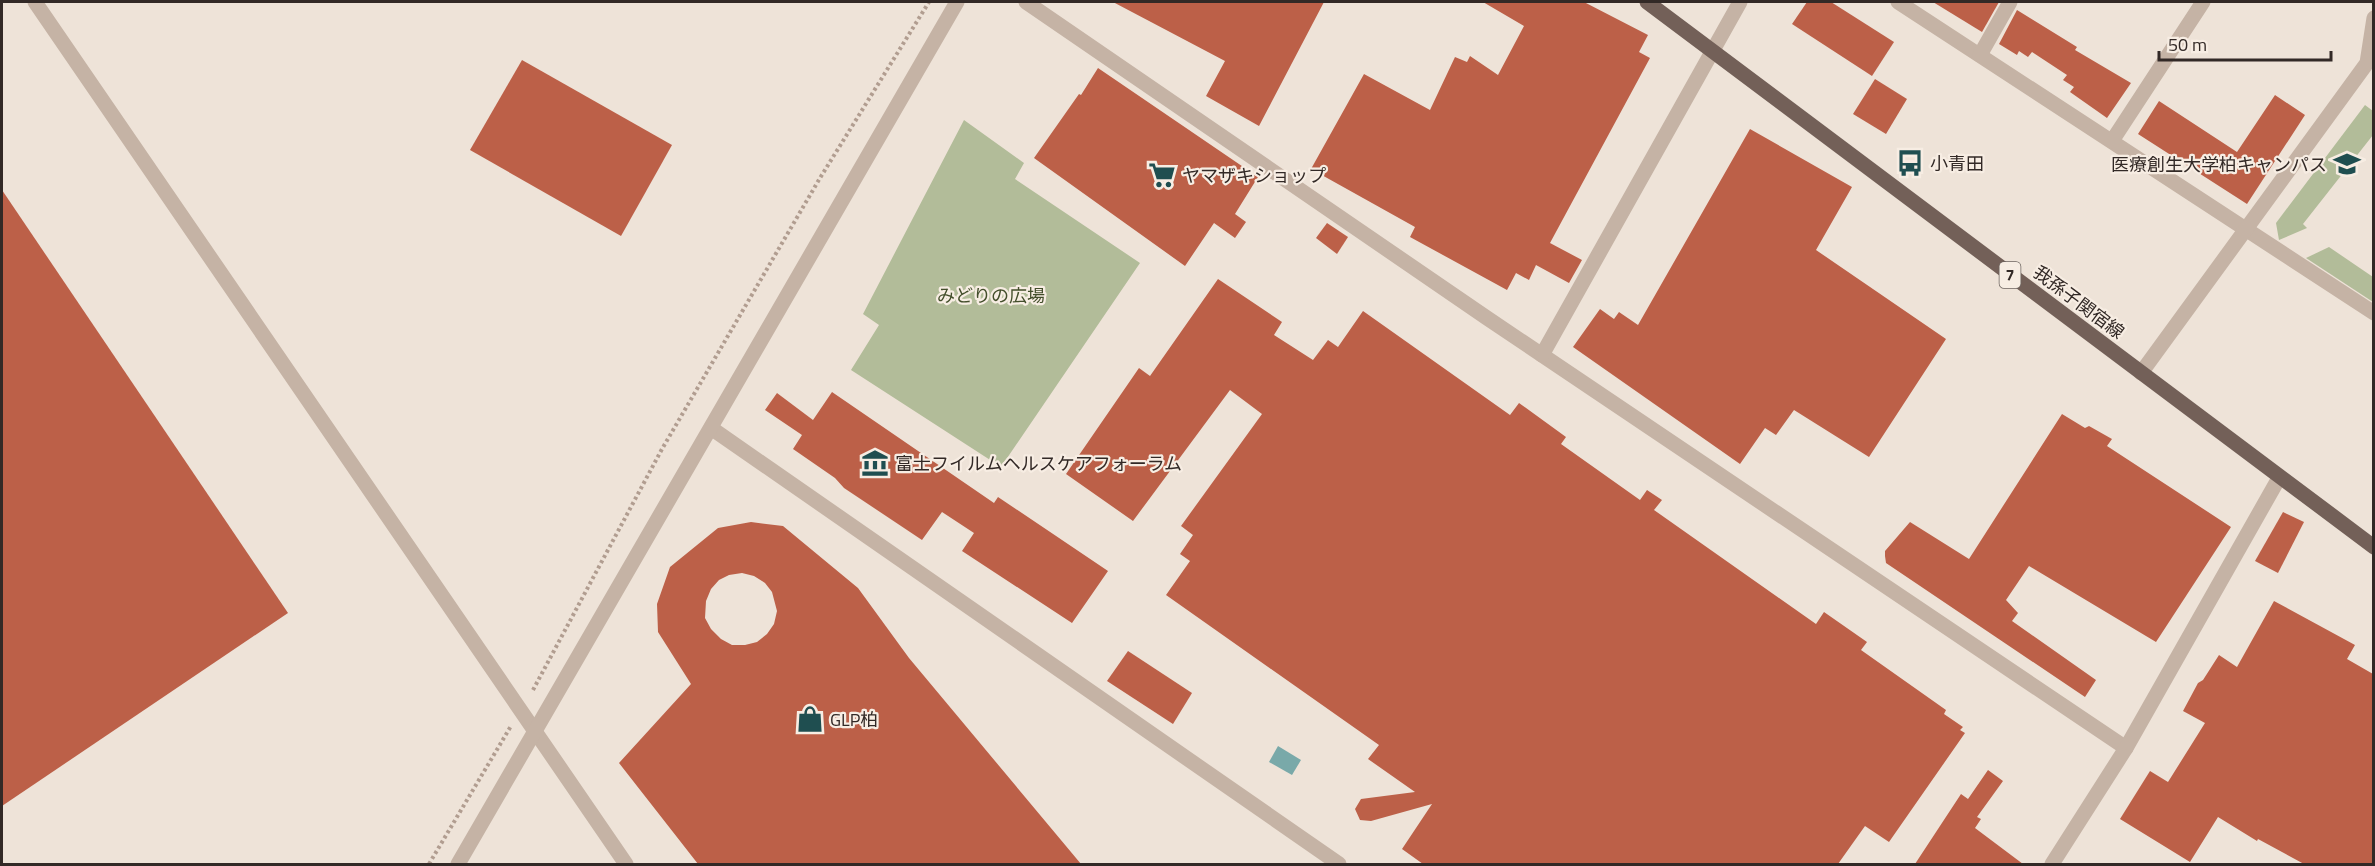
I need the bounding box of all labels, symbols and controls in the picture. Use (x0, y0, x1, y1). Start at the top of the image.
scale bar (2159, 24, 2332, 62)
text: 50 m (2168, 31, 2207, 58)
bus stop icon: 小青田 (1895, 148, 1925, 178)
school or university icon: 医療創生大学柏キャンパス (2332, 149, 2362, 179)
place label: 小青田 (1930, 150, 1984, 177)
place label: 医療創生大学柏キャンパス (2111, 151, 2327, 178)
supermarket icon: ヤマザキショップ (1147, 160, 1177, 190)
place label: ヤマザキショップ (1182, 162, 1326, 189)
street label: 我孫子関宿線 (2028, 259, 2130, 345)
road number: 7 (2000, 262, 2020, 288)
park label: みどりの広場 (937, 282, 1045, 309)
museum icon: 富士フイルムヘルスケアフォーラム (860, 448, 890, 478)
place label: 富士フイルムヘルスケアフォーラム (895, 450, 1182, 477)
shop icon: GLP柏 (795, 704, 825, 734)
place label: GLP柏 (830, 706, 878, 733)

